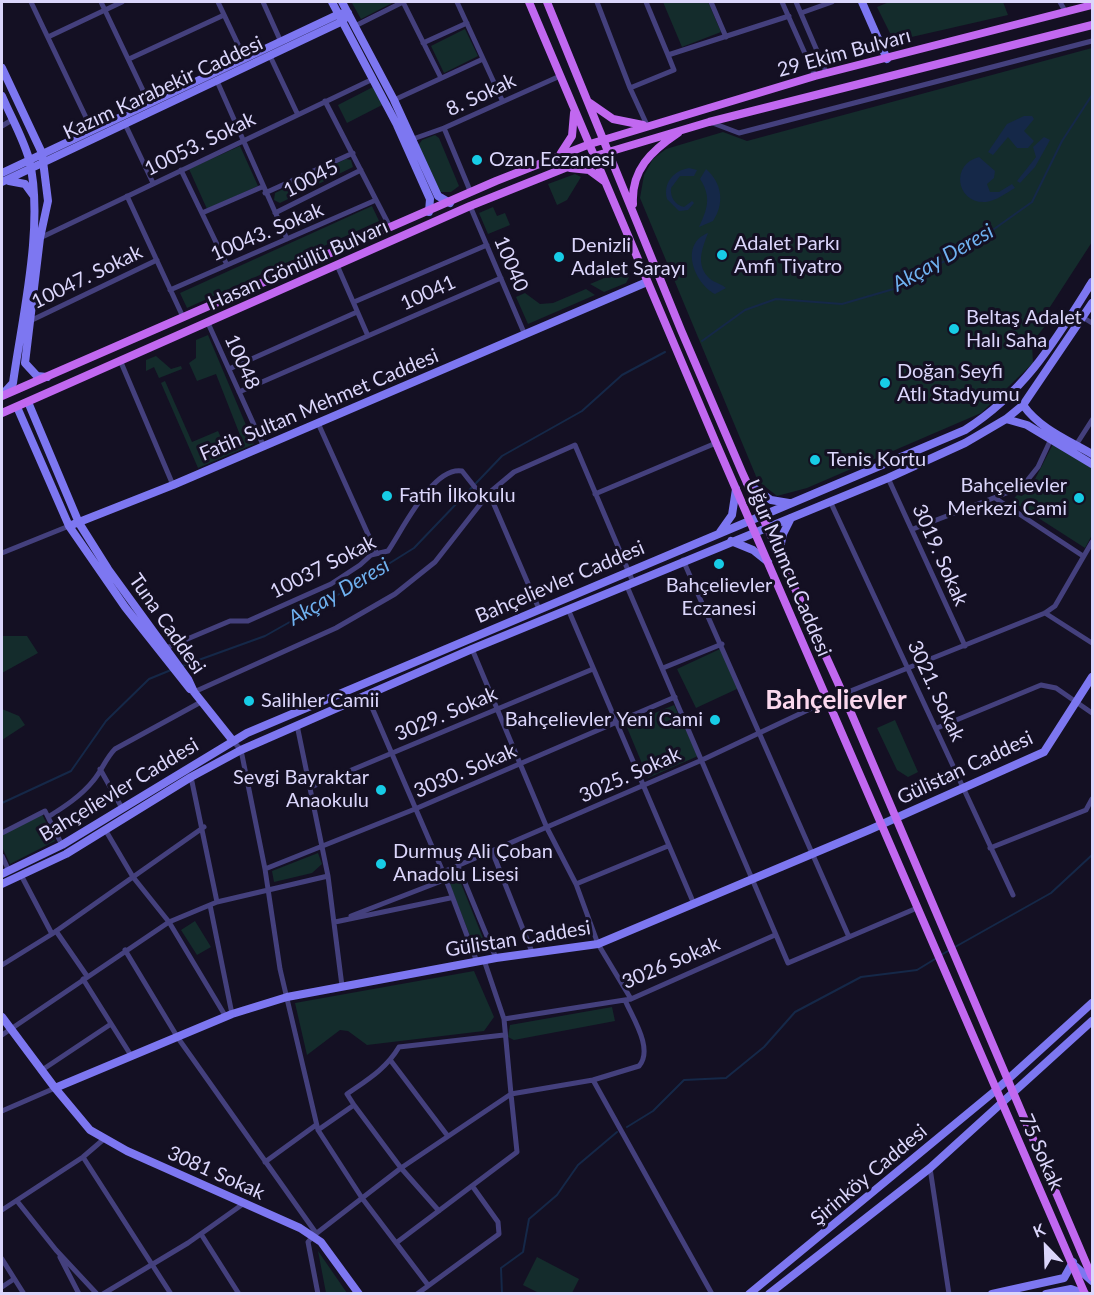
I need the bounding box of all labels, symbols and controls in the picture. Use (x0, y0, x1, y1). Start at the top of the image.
street label: 29 Ekim Bulvarı (775, 24, 913, 82)
street label: Kazım Karabekir Caddesi (59, 31, 267, 145)
street label: 8. Sokak (442, 69, 520, 121)
street label: 10053. Sokak (141, 107, 259, 181)
place label: Ozan Eczanesi (489, 148, 615, 172)
marker: Ozan Eczanesi (470, 153, 484, 167)
street label: 10045 (280, 155, 342, 203)
street label: 10043. Sokak (207, 197, 327, 267)
street label: Hasan Gönüllü Bulvarı (204, 215, 392, 315)
water label: Akçay Deresi (888, 219, 998, 297)
place label: Adalet Parkı Amfi Tiyatro (734, 232, 842, 279)
street label: 10040 (489, 233, 533, 295)
place label: Denizli Adalet Sarayı (571, 234, 686, 281)
street label: 10047. Sokak (28, 240, 146, 314)
marker: Adalet Parkı Amfi Tiyatro (715, 248, 729, 262)
marker: Denizli Adalet Sarayı (552, 250, 566, 264)
street label: 10041 (397, 270, 459, 316)
place label: Beltaş Adalet Halı Saha (966, 306, 1082, 353)
marker: Beltaş Adalet Halı Saha (947, 322, 961, 336)
street label: 10048 (219, 331, 265, 393)
street label: Fatih Sultan Mehmet Caddesi (196, 344, 442, 466)
place label: Doğan Seyfi Atlı Stadyumu (897, 360, 1020, 407)
marker: Doğan Seyfi Atlı Stadyumu (878, 376, 892, 390)
place label: Tenis Kortu (827, 448, 926, 472)
marker: Tenis Kortu (808, 453, 822, 467)
place label: Bahçelievler Merkezi Cami (947, 474, 1067, 521)
street label: Uğur Mumcu Caddesi (740, 476, 836, 660)
place label: Fatih İlkokulu (399, 484, 516, 508)
marker: Fatih İlkokulu (380, 489, 394, 503)
marker: Bahçelievler Merkezi Cami (1072, 491, 1086, 505)
street label: 3019. Sokak (907, 500, 973, 610)
street label: 10037 Sokak (266, 530, 380, 604)
street label: Bahçelievler Caddesi (472, 536, 648, 628)
water label: Akçay Deresi (284, 553, 394, 631)
marker: Bahçelievler Eczanesi (712, 557, 726, 571)
street label: Tuna Caddesi (124, 569, 210, 679)
place label: Bahçelievler Eczanesi (666, 574, 772, 621)
street label: 3021. Sokak (902, 637, 970, 745)
street label: 3029. Sokak (391, 682, 501, 746)
district label: Bahçelievler (765, 685, 907, 717)
place label: Salihler Camii (261, 689, 379, 713)
marker: Salihler Camii (242, 694, 256, 708)
place label: Bahçelievler Yeni Cami (505, 708, 703, 732)
marker: Bahçelievler Yeni Cami (708, 713, 722, 727)
street label: Gülistan Caddesi (893, 726, 1037, 810)
street label: Bahçelievler Caddesi (35, 733, 203, 847)
street label: 3030. Sokak (410, 739, 520, 803)
street label: 3025. Sokak (575, 742, 685, 808)
place label: Sevgi Bayraktar Anaokulu (233, 766, 369, 813)
marker: Sevgi Bayraktar Anaokulu (374, 783, 388, 797)
place label: Durmuş Ali Çoban Anadolu Lisesi (393, 840, 553, 887)
marker: Durmuş Ali Çoban Anadolu Lisesi (374, 857, 388, 871)
street label: Gülistan Caddesi (444, 916, 592, 962)
street label: 3026 Sokak (618, 932, 724, 994)
street label: 75 Sokak (1014, 1110, 1068, 1194)
street label: Şirinköy Caddesi (806, 1119, 932, 1231)
street label: 3081 Sokak (164, 1141, 268, 1205)
north arrow (1016, 1217, 1076, 1277)
text: K (1030, 1219, 1048, 1241)

